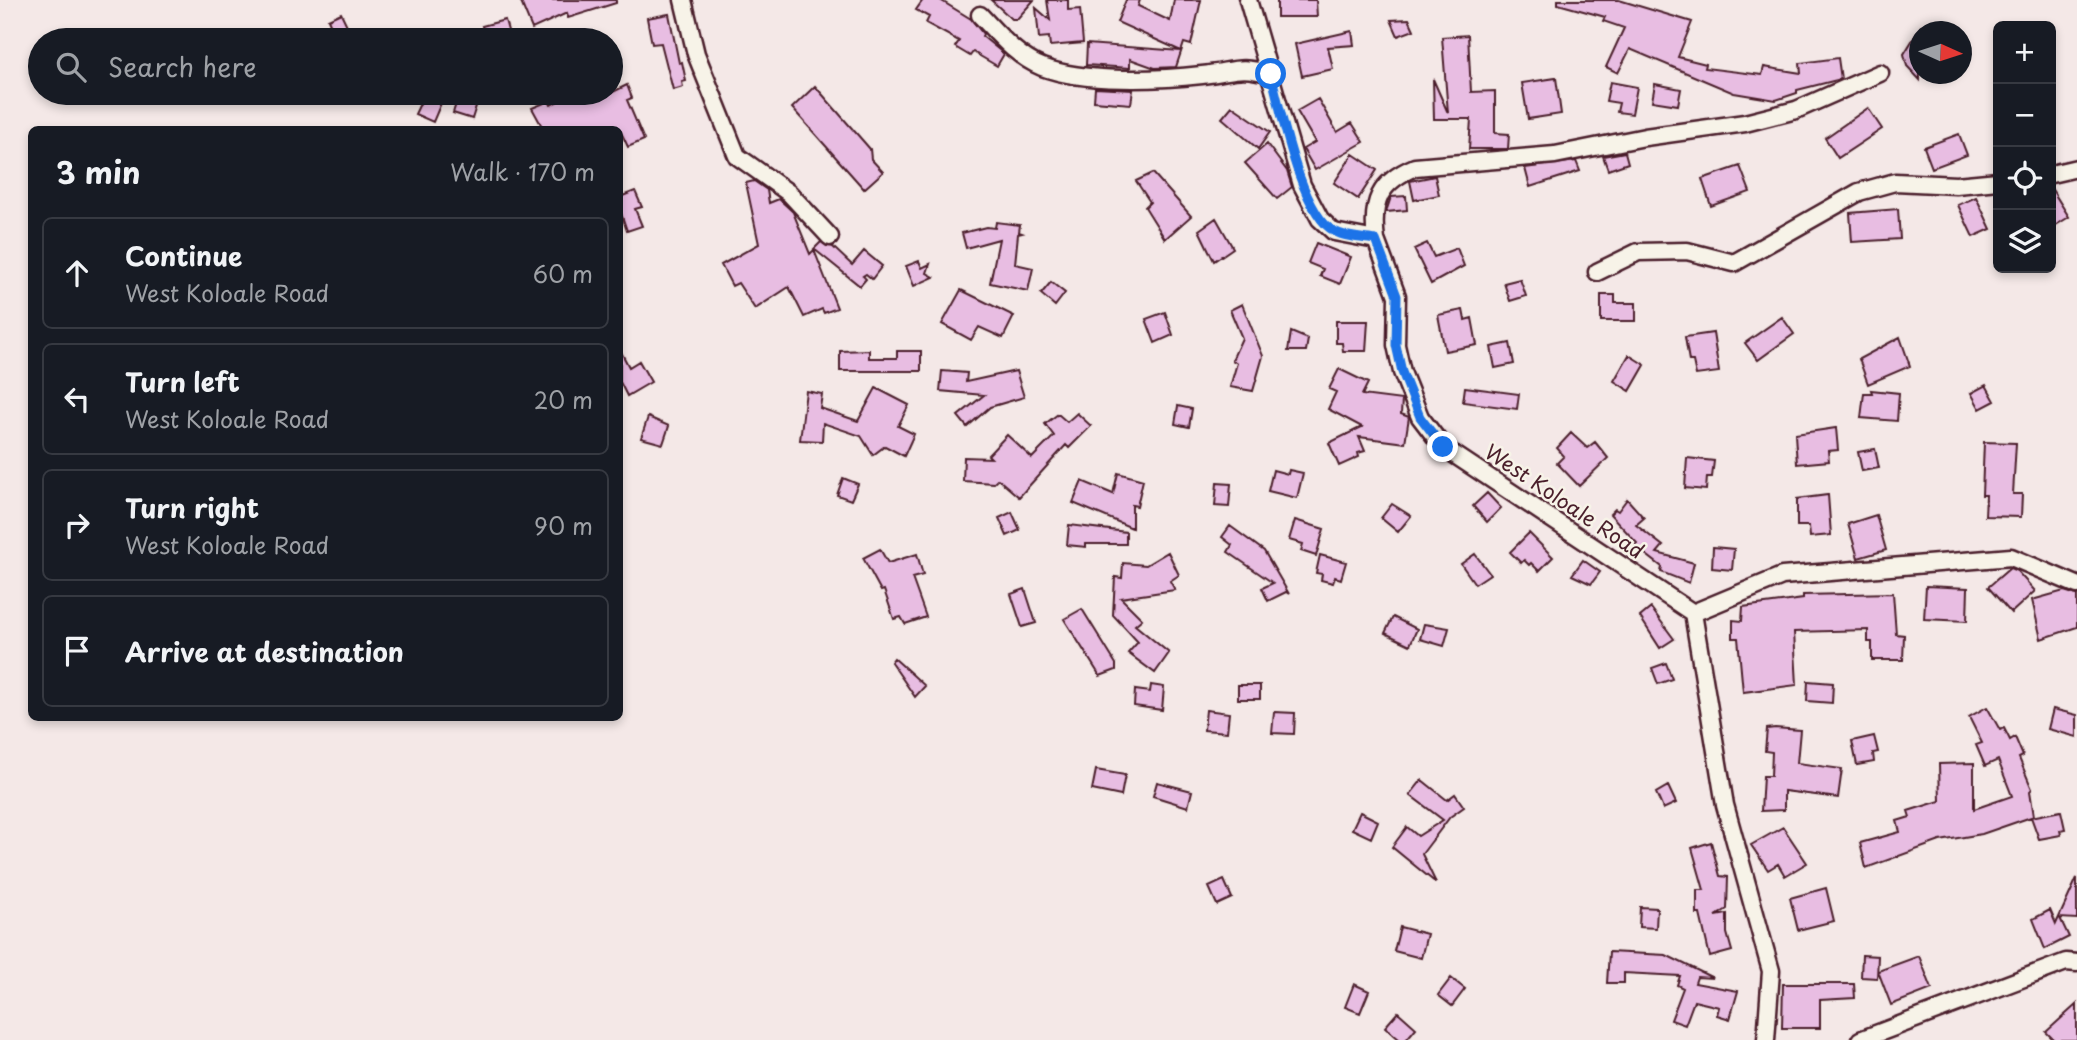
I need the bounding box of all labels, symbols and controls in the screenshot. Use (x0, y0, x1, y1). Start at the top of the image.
north arrow (1909, 21, 1972, 84)
map controls (1993, 21, 2056, 273)
button: + (1993, 21, 2056, 84)
search box (28, 28, 623, 105)
text: Search here (108, 47, 257, 86)
icon: search (52, 48, 90, 86)
route start (1255, 58, 1286, 89)
button: − (1993, 84, 2056, 147)
button: locate (1993, 147, 2056, 210)
text: 3 min (56, 149, 141, 194)
text: Walk · 170 m (450, 154, 595, 189)
button: layers (1993, 210, 2056, 273)
text: Continue (125, 236, 242, 275)
icon: ahead (58, 254, 96, 292)
text: 60 m (533, 256, 593, 291)
text: West Koloale Road (125, 275, 329, 310)
text: Turn left (125, 362, 240, 401)
icon: left (58, 380, 96, 418)
text: 20 m (534, 382, 593, 417)
text: West Koloale Road (125, 401, 329, 436)
route end (1427, 431, 1458, 462)
street label: West Koloale Road (1479, 435, 1651, 566)
text: Turn right (125, 488, 259, 527)
icon: right (58, 506, 96, 544)
text: 90 m (534, 508, 593, 543)
text: West Koloale Road (125, 527, 329, 562)
icon: arrive (58, 632, 96, 670)
text: Arrive at destination (125, 632, 404, 671)

